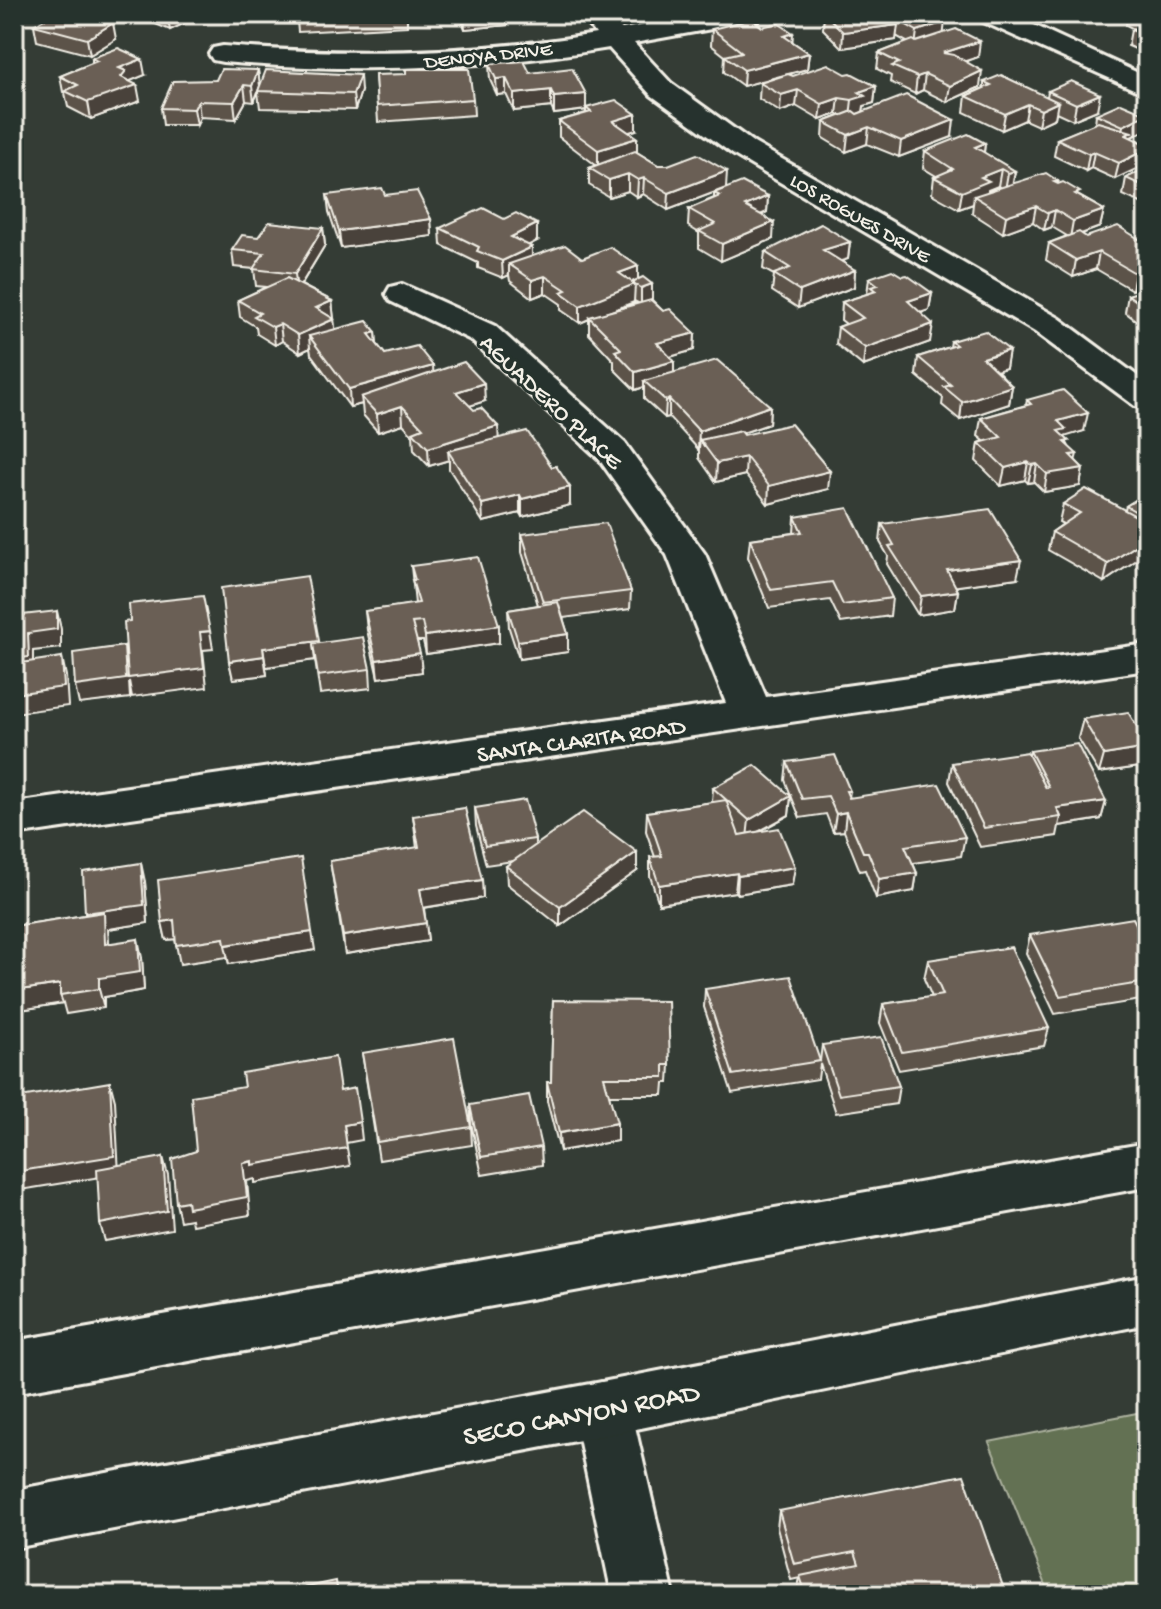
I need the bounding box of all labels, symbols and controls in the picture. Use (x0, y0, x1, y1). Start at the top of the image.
street label: DENOYA DRIVE (421, 39, 555, 76)
street label: LOS ROGUES DRIVE (785, 170, 935, 270)
street label: AGUADERO PLACE (472, 330, 628, 478)
street label: SANTA CLARITA ROAD (475, 713, 688, 771)
street label: SECO CANYON ROAD (461, 1377, 704, 1456)

